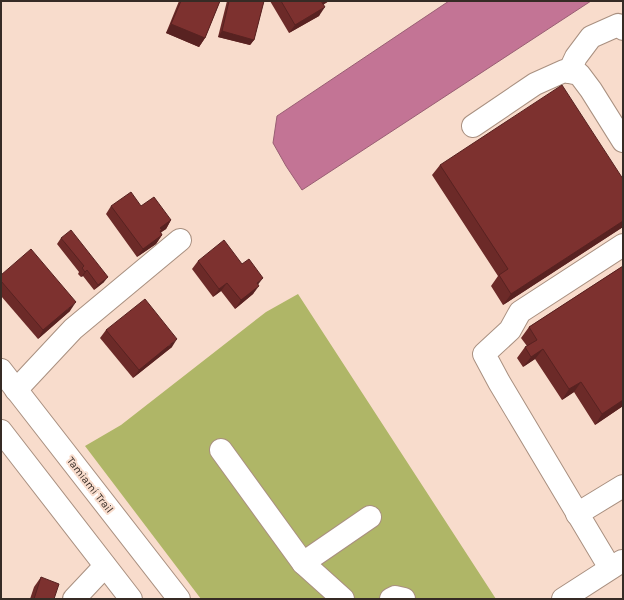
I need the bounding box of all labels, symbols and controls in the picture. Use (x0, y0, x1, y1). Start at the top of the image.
street label: Tamiami Trail (64, 454, 116, 516)

